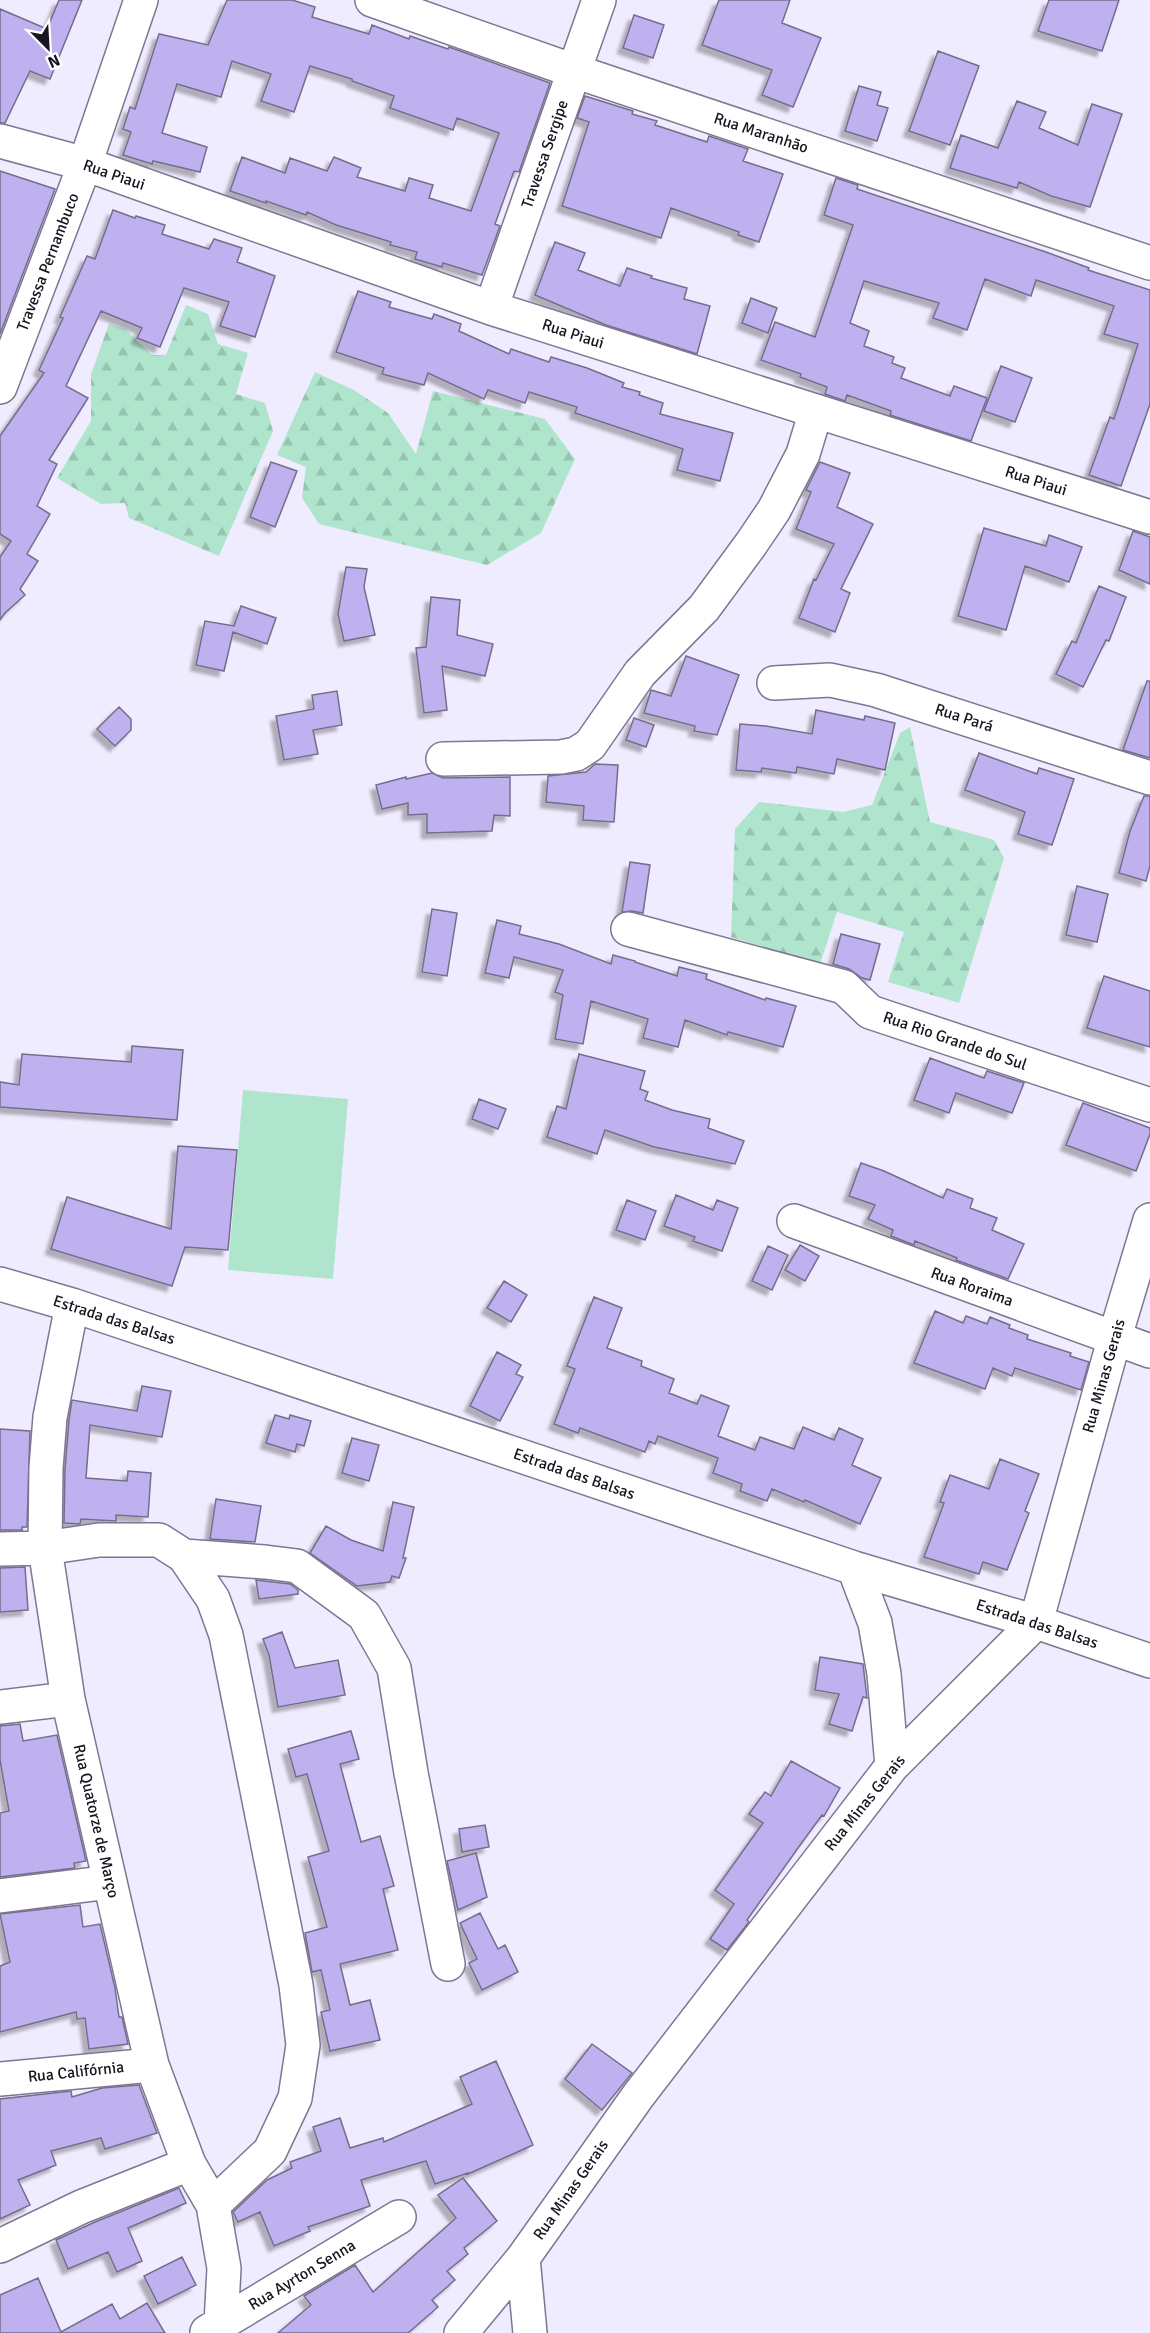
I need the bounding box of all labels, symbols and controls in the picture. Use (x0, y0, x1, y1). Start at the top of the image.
north arrow (18, 18, 78, 78)
text: N (45, 49, 63, 72)
street label: Travessa Sergipe (517, 97, 573, 211)
street label: Rua Maranhão (711, 108, 811, 158)
street label: Rua Piaui (80, 155, 148, 195)
street label: Travessa Pernambuco (12, 190, 84, 334)
street label: Rua Piaui (539, 315, 607, 353)
street label: Rua Piaui (1002, 462, 1070, 500)
street label: Rua Pará (932, 699, 996, 737)
street label: Rua Rio Grande do Sul (880, 1007, 1030, 1075)
street label: Rua Roraima (928, 1263, 1016, 1311)
street label: Estrada das Balsas (50, 1291, 178, 1349)
street label: Rua Minas Gerais (1078, 1317, 1130, 1435)
street label: Estrada das Balsas (511, 1444, 637, 1504)
street label: Estrada das Balsas (973, 1595, 1101, 1653)
street label: Rua Quatorze de Março (69, 1742, 123, 1900)
street label: Rua Minas Gerais (820, 1751, 910, 1855)
street label: Rua Califórnia (27, 2057, 125, 2087)
street label: Rua Minas Gerais (529, 2136, 613, 2244)
street label: Rua Ayrton Senna (245, 2235, 359, 2315)

